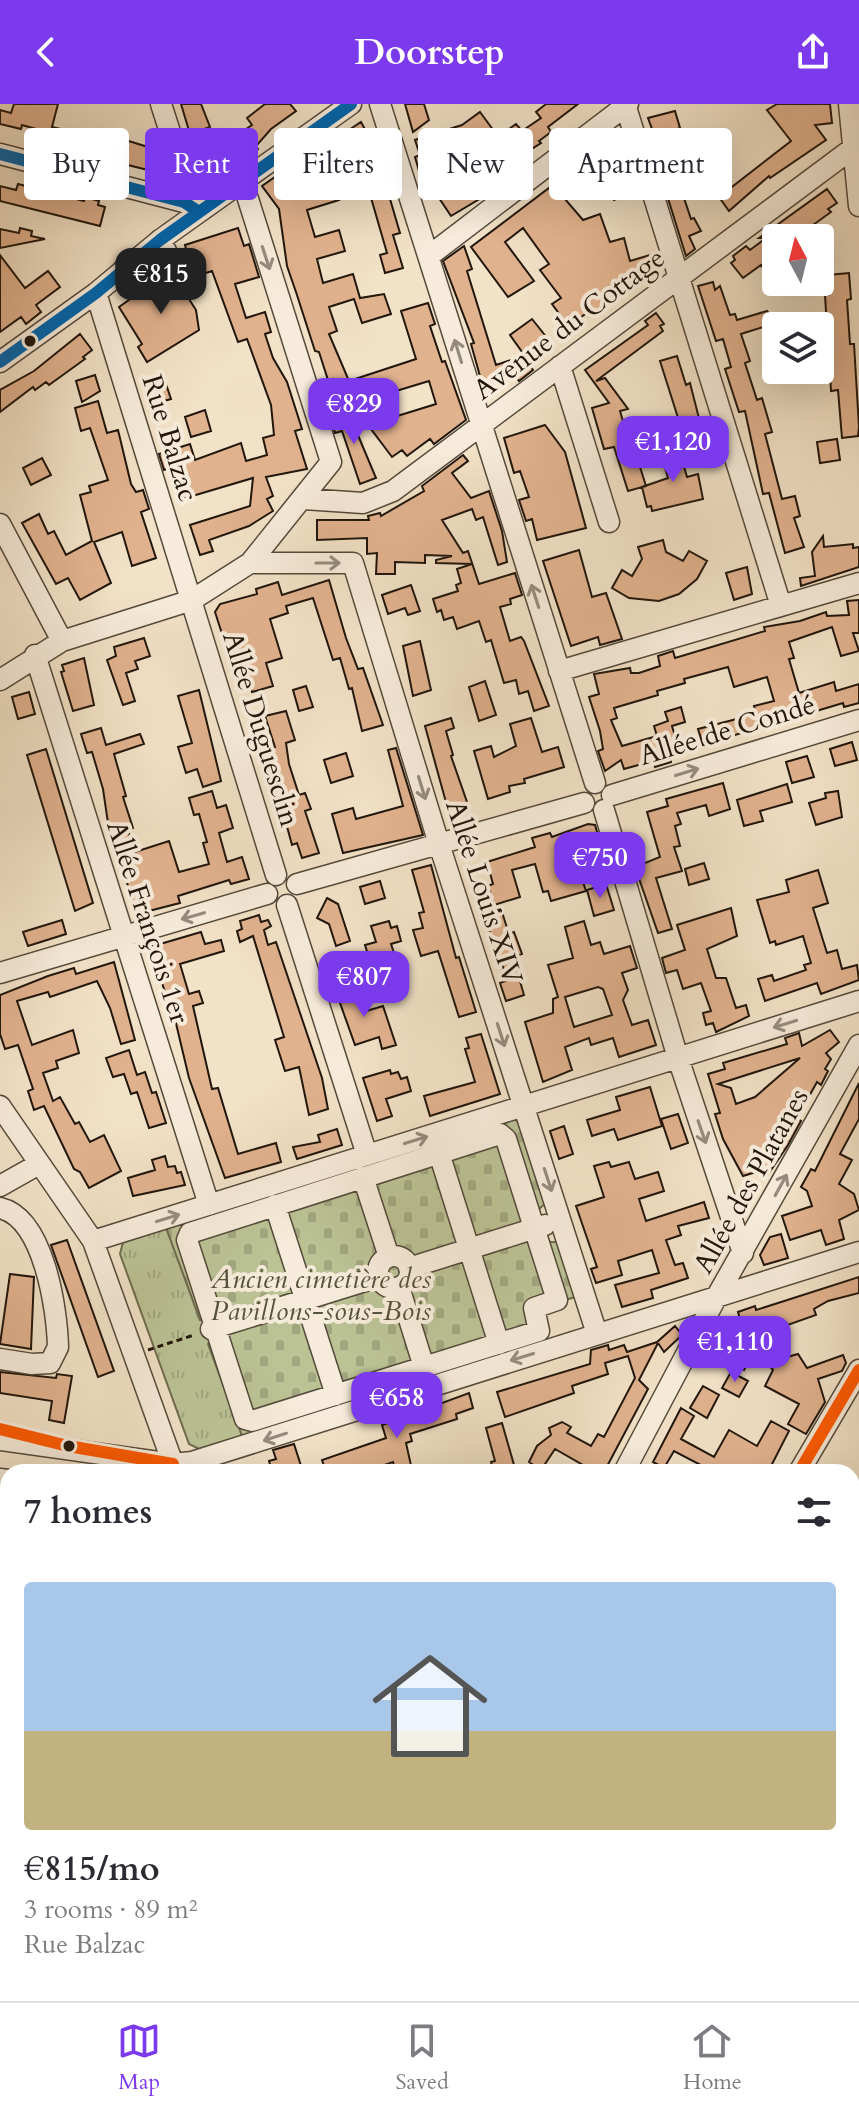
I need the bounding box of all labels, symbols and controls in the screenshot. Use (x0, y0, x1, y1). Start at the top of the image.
text: Doorstep (354, 28, 505, 77)
icon: back (24, 30, 68, 74)
icon: share (791, 30, 835, 74)
chip: Buy (24, 128, 129, 200)
chip: Rent (145, 128, 258, 200)
chip: Filters (274, 128, 402, 200)
chip: New (418, 128, 533, 200)
chip: Apartment (549, 128, 732, 200)
north arrow (762, 224, 834, 296)
map controls (762, 224, 834, 384)
street label: Avenue du Cottage (465, 239, 673, 409)
one-way arrow (259, 244, 274, 270)
pin: €815 (114, 248, 208, 316)
text: €815 (133, 256, 189, 291)
button: layers (762, 312, 834, 384)
unlabelled marker (22, 333, 38, 349)
one-way arrow (449, 338, 464, 363)
street label: Rue Balzac (133, 370, 207, 506)
pin: €829 (307, 378, 401, 446)
text: €829 (326, 386, 382, 421)
pin: €1,120 (608, 416, 738, 484)
text: €1,120 (635, 424, 711, 459)
one-way arrow (314, 555, 341, 571)
one-way arrow (527, 584, 542, 610)
street label: Allée Duguesclin (213, 627, 309, 831)
street label: Allée de Condé (634, 685, 820, 775)
one-way arrow (673, 764, 699, 779)
one-way arrow (415, 774, 430, 800)
street label: Allée Louis XIV (436, 795, 532, 989)
street label: Allée François 1er (97, 816, 199, 1029)
pin: €750 (553, 832, 647, 900)
text: €750 (572, 840, 628, 875)
one-way arrow (180, 909, 206, 924)
pin: €807 (317, 951, 411, 1019)
text: €807 (336, 959, 392, 994)
one-way arrow (772, 1017, 798, 1032)
one-way arrow (495, 1023, 510, 1048)
street label: Allée des Platanes (684, 1082, 818, 1280)
one-way arrow (696, 1119, 711, 1144)
one-way arrow (402, 1132, 428, 1147)
one-way arrow (542, 1167, 556, 1192)
one-way arrow (773, 1174, 789, 1197)
one-way arrow (155, 1209, 180, 1224)
park label: Ancien cimetière des Pavillons-sous-Bois (210, 1260, 432, 1330)
pin: €1,110 (670, 1316, 800, 1384)
text: €1,110 (697, 1324, 773, 1359)
one-way arrow (510, 1350, 536, 1365)
pin: €658 (350, 1372, 444, 1440)
text: €658 (369, 1380, 425, 1415)
one-way arrow (263, 1431, 288, 1445)
unlabelled marker (61, 1438, 77, 1454)
text: 7 homes (24, 1489, 152, 1535)
icon: filters (792, 1490, 836, 1534)
icon: home (358, 1634, 502, 1778)
text: €815/mo (24, 1846, 160, 1892)
text: 3 rooms · 89 m² (24, 1892, 197, 1927)
text: Rue Balzac (24, 1927, 145, 1962)
tab: Map (117, 2019, 161, 2097)
tab: Saved (395, 2019, 449, 2097)
tab: Home (683, 2019, 742, 2097)

